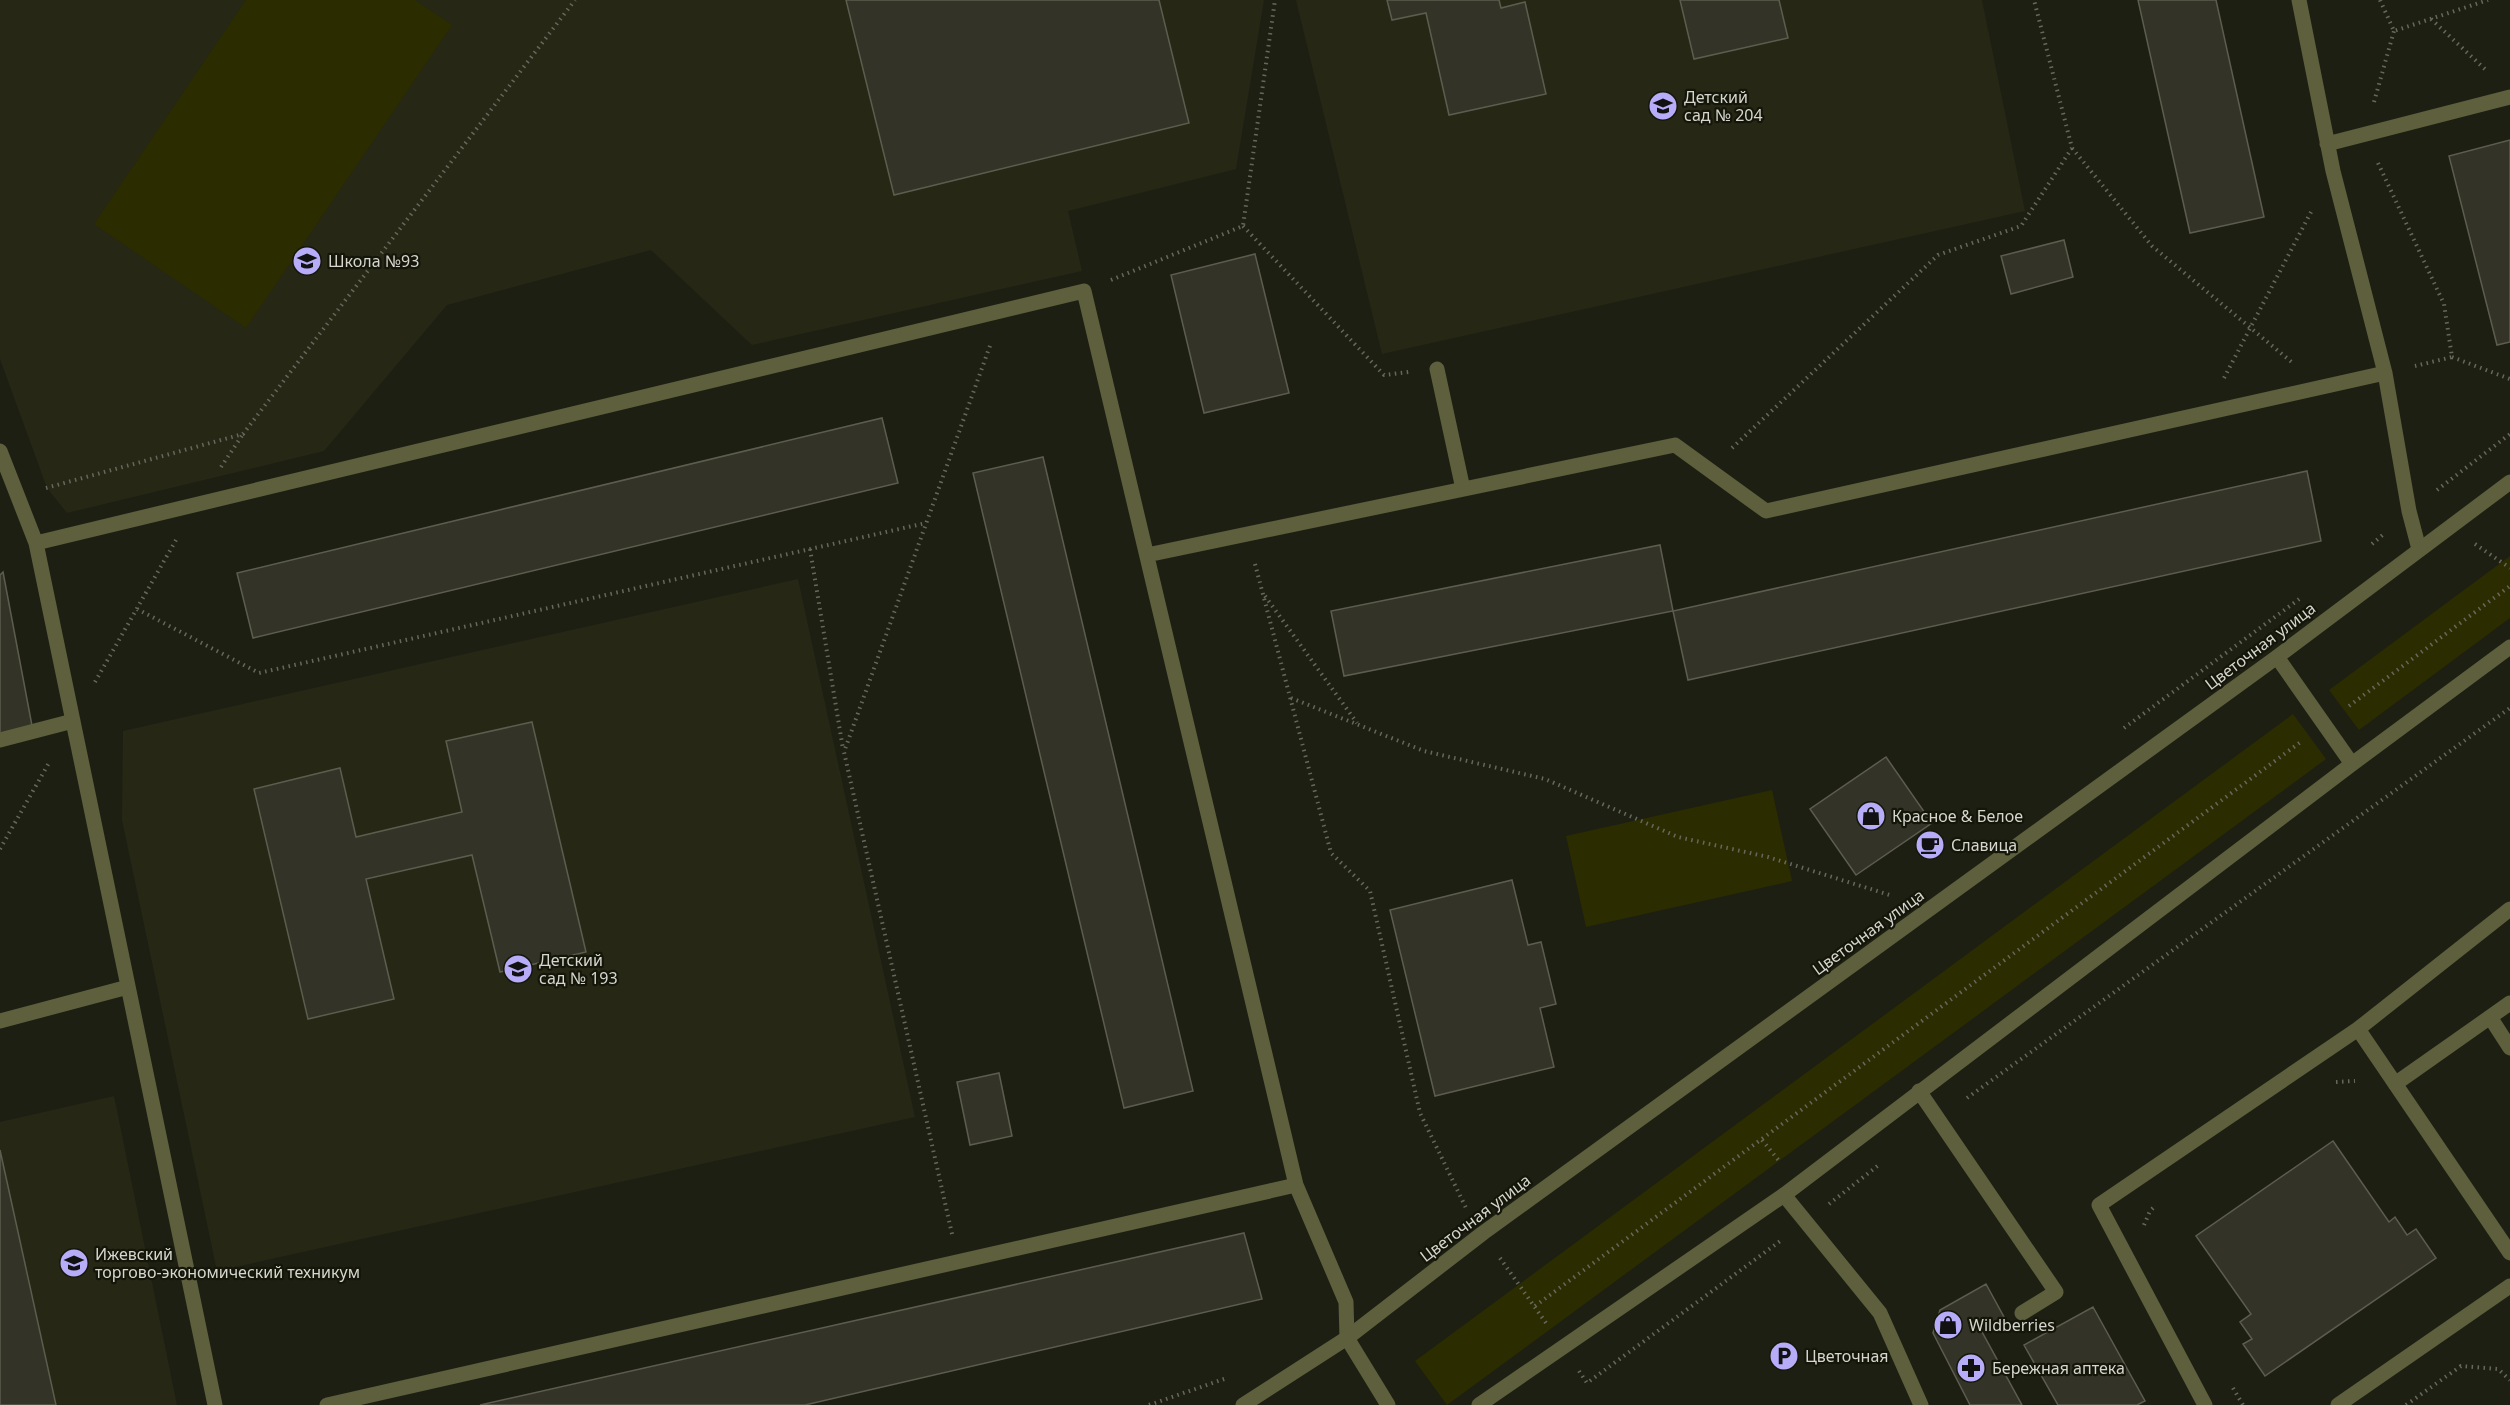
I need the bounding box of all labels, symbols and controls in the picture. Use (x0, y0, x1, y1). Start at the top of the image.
place label: Детский сад № 204 (1684, 86, 1763, 126)
school or university icon: Детский сад № 204 (1647, 90, 1679, 122)
school or university icon: Школа №93 (291, 245, 323, 277)
place label: Школа №93 (328, 250, 419, 272)
street label: Цветочная улица (2200, 597, 2320, 695)
shop icon: Красное & Белое (1855, 800, 1887, 832)
place label: Красное & Белое (1892, 805, 2023, 827)
cafe icon: Славица (1914, 829, 1946, 861)
place label: Славица (1951, 834, 2017, 856)
street label: Цветочная улица (1808, 884, 1928, 980)
place label: Детский сад № 193 (539, 949, 618, 989)
school or university icon: Детский сад № 193 (502, 953, 534, 985)
street label: Цветочная улица (1415, 1169, 1535, 1267)
place label: Ижевский торгово-экономический техникум (95, 1243, 360, 1283)
school or university icon: Ижевский торгово-экономический техникум (58, 1247, 90, 1279)
shop icon: Wildberries (1932, 1309, 1964, 1341)
place label: Wildberries (1969, 1314, 2055, 1336)
parking icon: Цветочная (1768, 1340, 1800, 1372)
place label: Цветочная (1805, 1345, 1889, 1367)
pharmacy icon: Бережная аптека (1955, 1352, 1987, 1384)
place label: Бережная аптека (1992, 1357, 2125, 1379)

